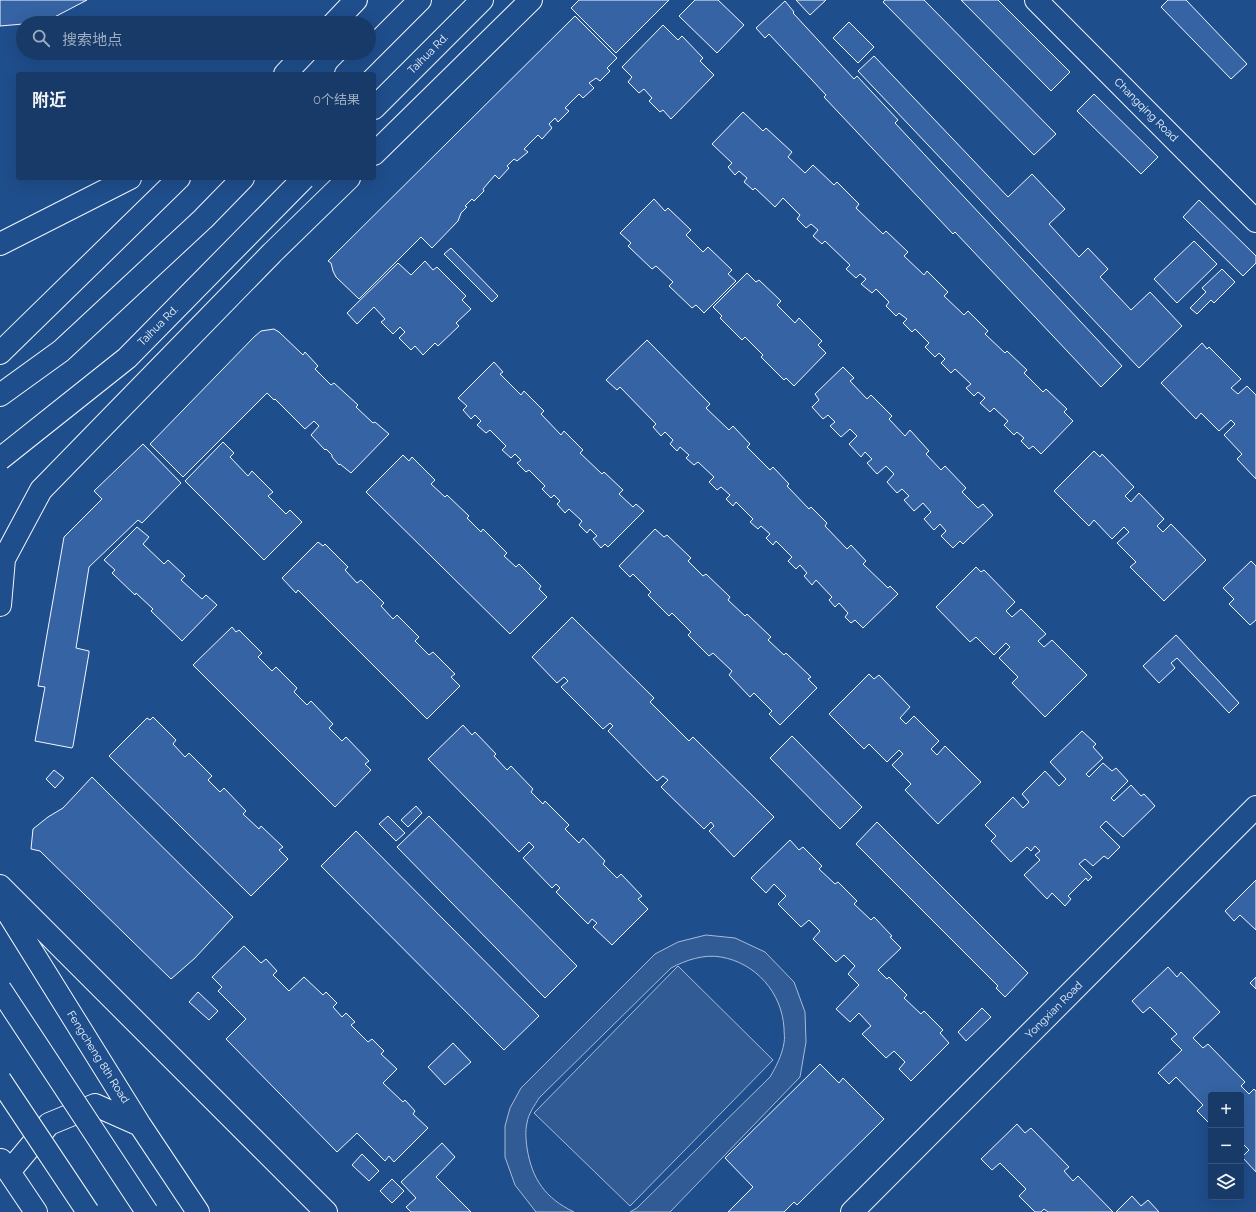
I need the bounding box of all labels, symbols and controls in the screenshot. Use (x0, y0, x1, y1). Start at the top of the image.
search box (16, 16, 376, 60)
icon: search (30, 27, 52, 49)
text: 搜索地点 (62, 31, 122, 49)
street label: Taihua Rd. (405, 31, 451, 77)
street label: Changqing Road (1111, 75, 1181, 145)
text: 附近 (32, 90, 66, 110)
text: 0个结果 (313, 92, 360, 107)
street label: Taihua Rd. (135, 303, 181, 349)
street label: Yongxian Road (1023, 979, 1085, 1041)
street label: Fengcheng 8th Road (64, 1008, 132, 1106)
map controls (1208, 1092, 1244, 1200)
button: + (1208, 1092, 1244, 1128)
button: − (1208, 1128, 1244, 1164)
button: layers (1208, 1164, 1244, 1200)

